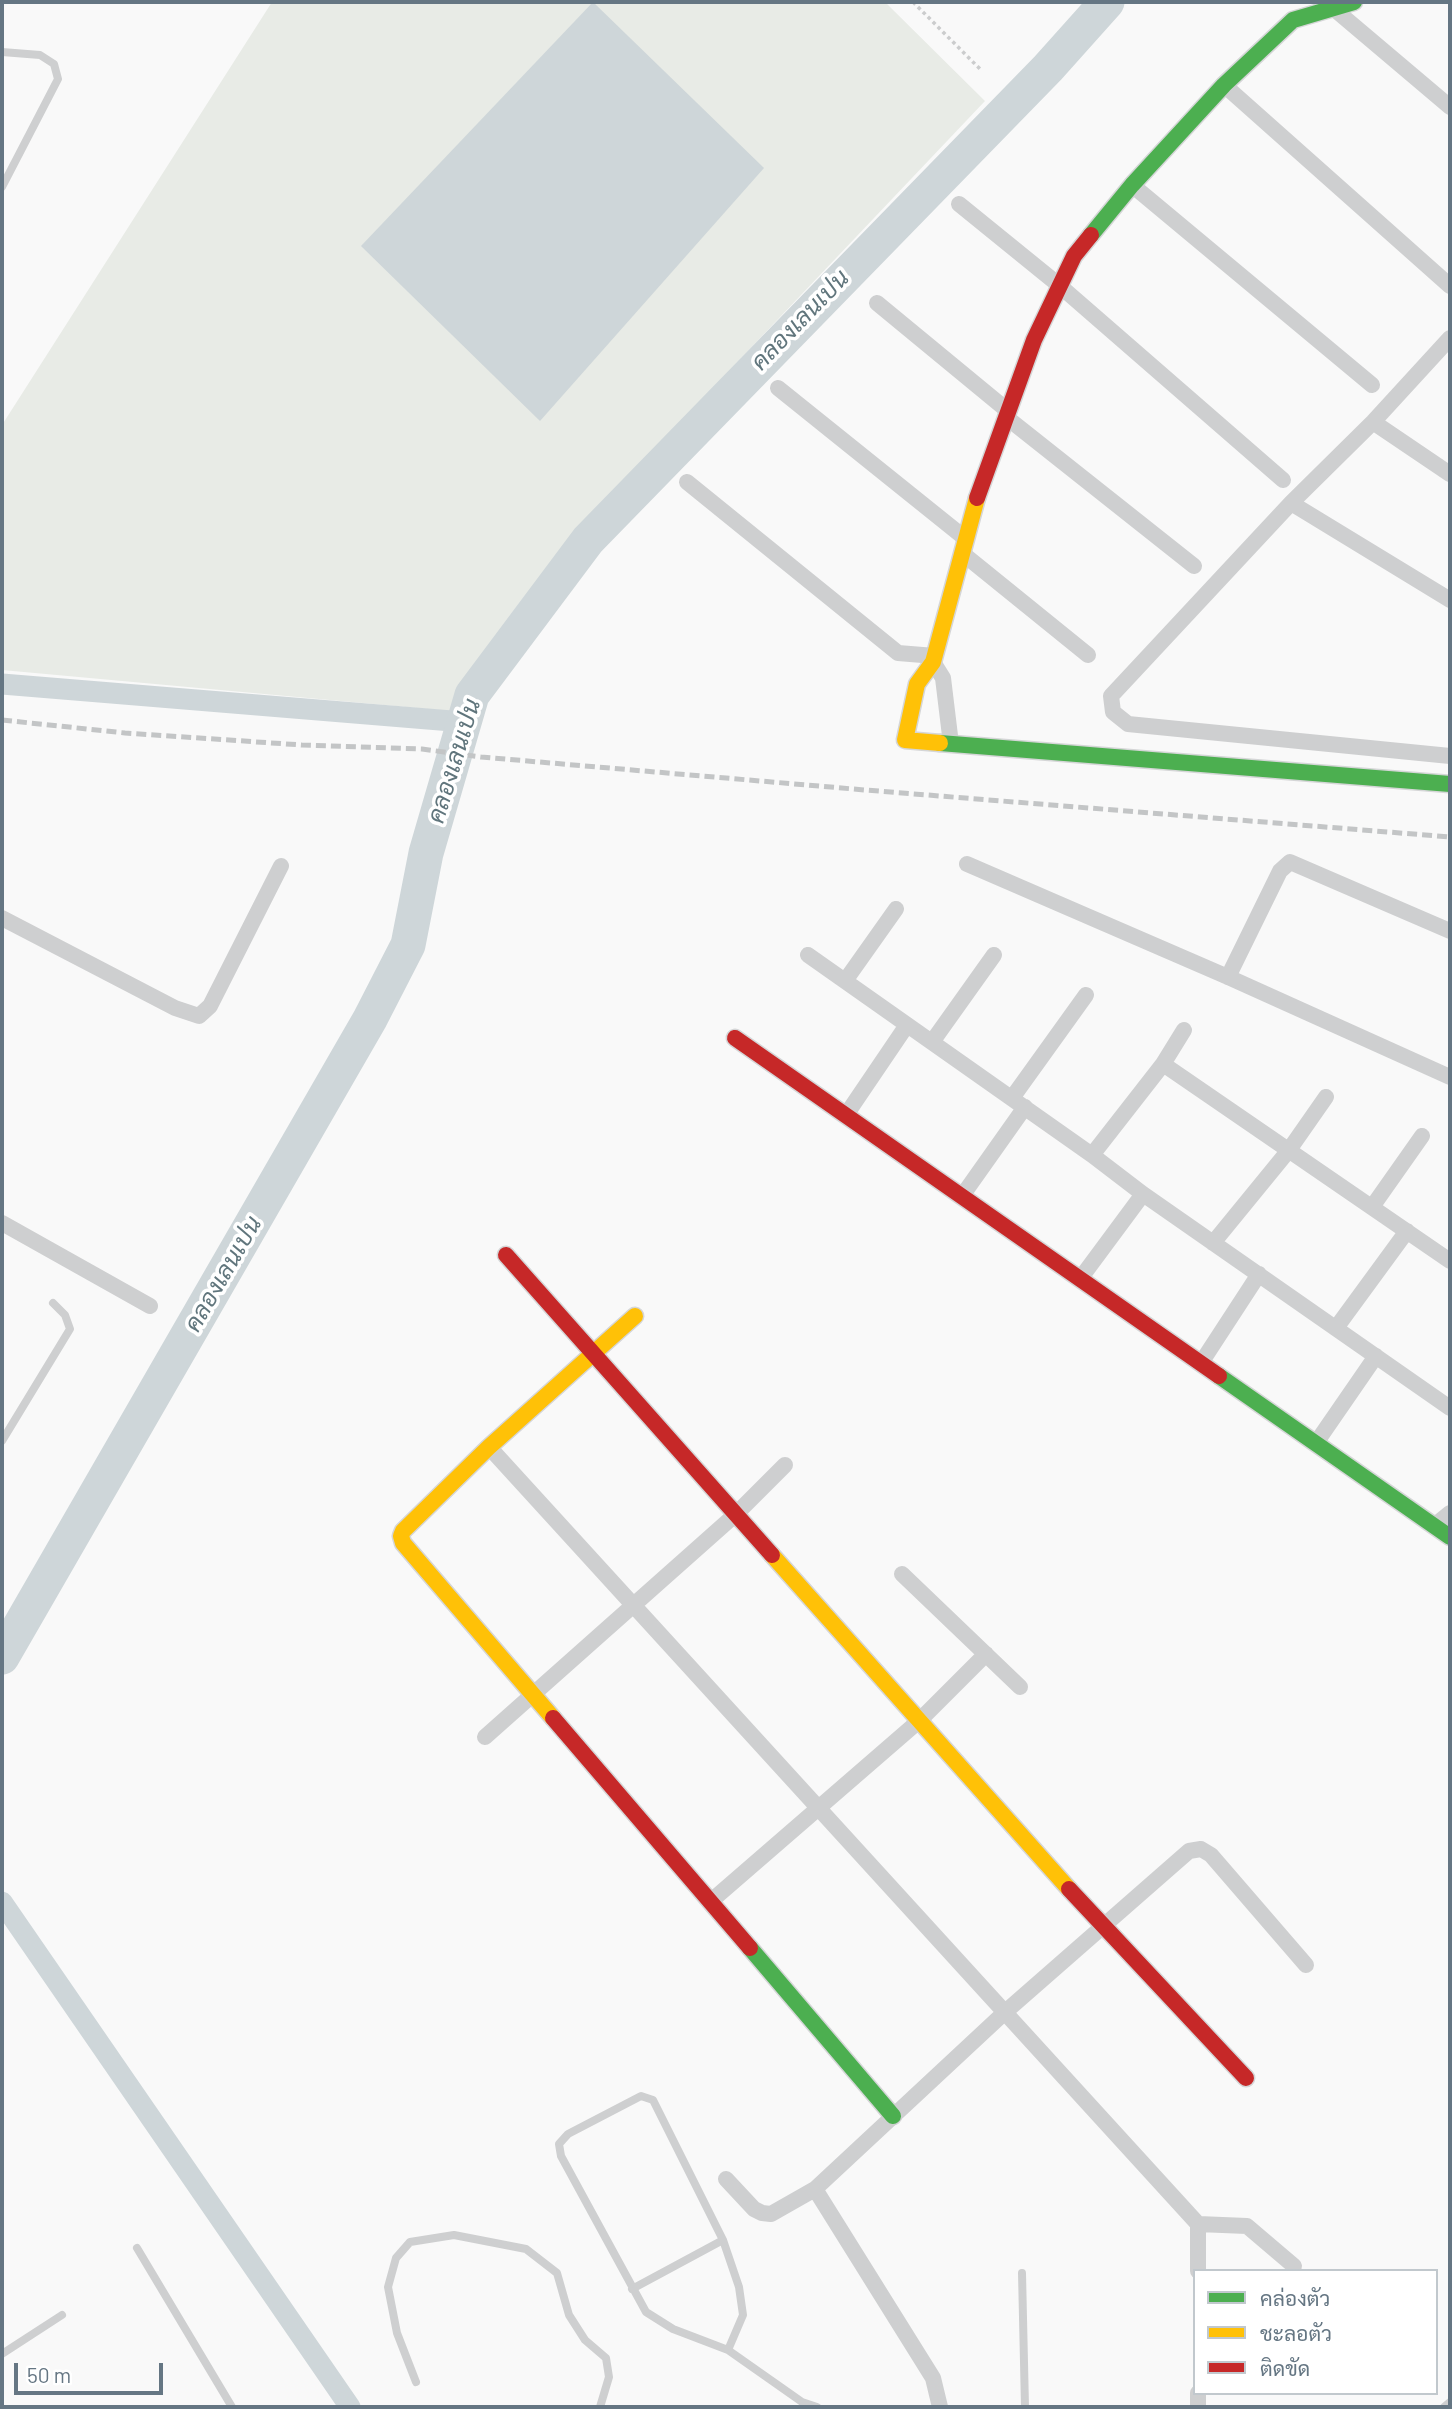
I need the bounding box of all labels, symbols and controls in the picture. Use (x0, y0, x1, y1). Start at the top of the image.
water label: คลองเลนเปน (745, 264, 855, 376)
water label: คลองเลนเปน (421, 695, 487, 827)
water label: คลองเลนเปน (178, 1211, 268, 1337)
legend (1193, 2269, 1438, 2395)
text: คล่องตัว (1260, 2285, 1330, 2310)
text: ชะลอตัว (1260, 2320, 1332, 2345)
scale bar (18, 2350, 166, 2394)
text: ติดขัด (1260, 2355, 1310, 2380)
text: 50 m (27, 2362, 71, 2387)

